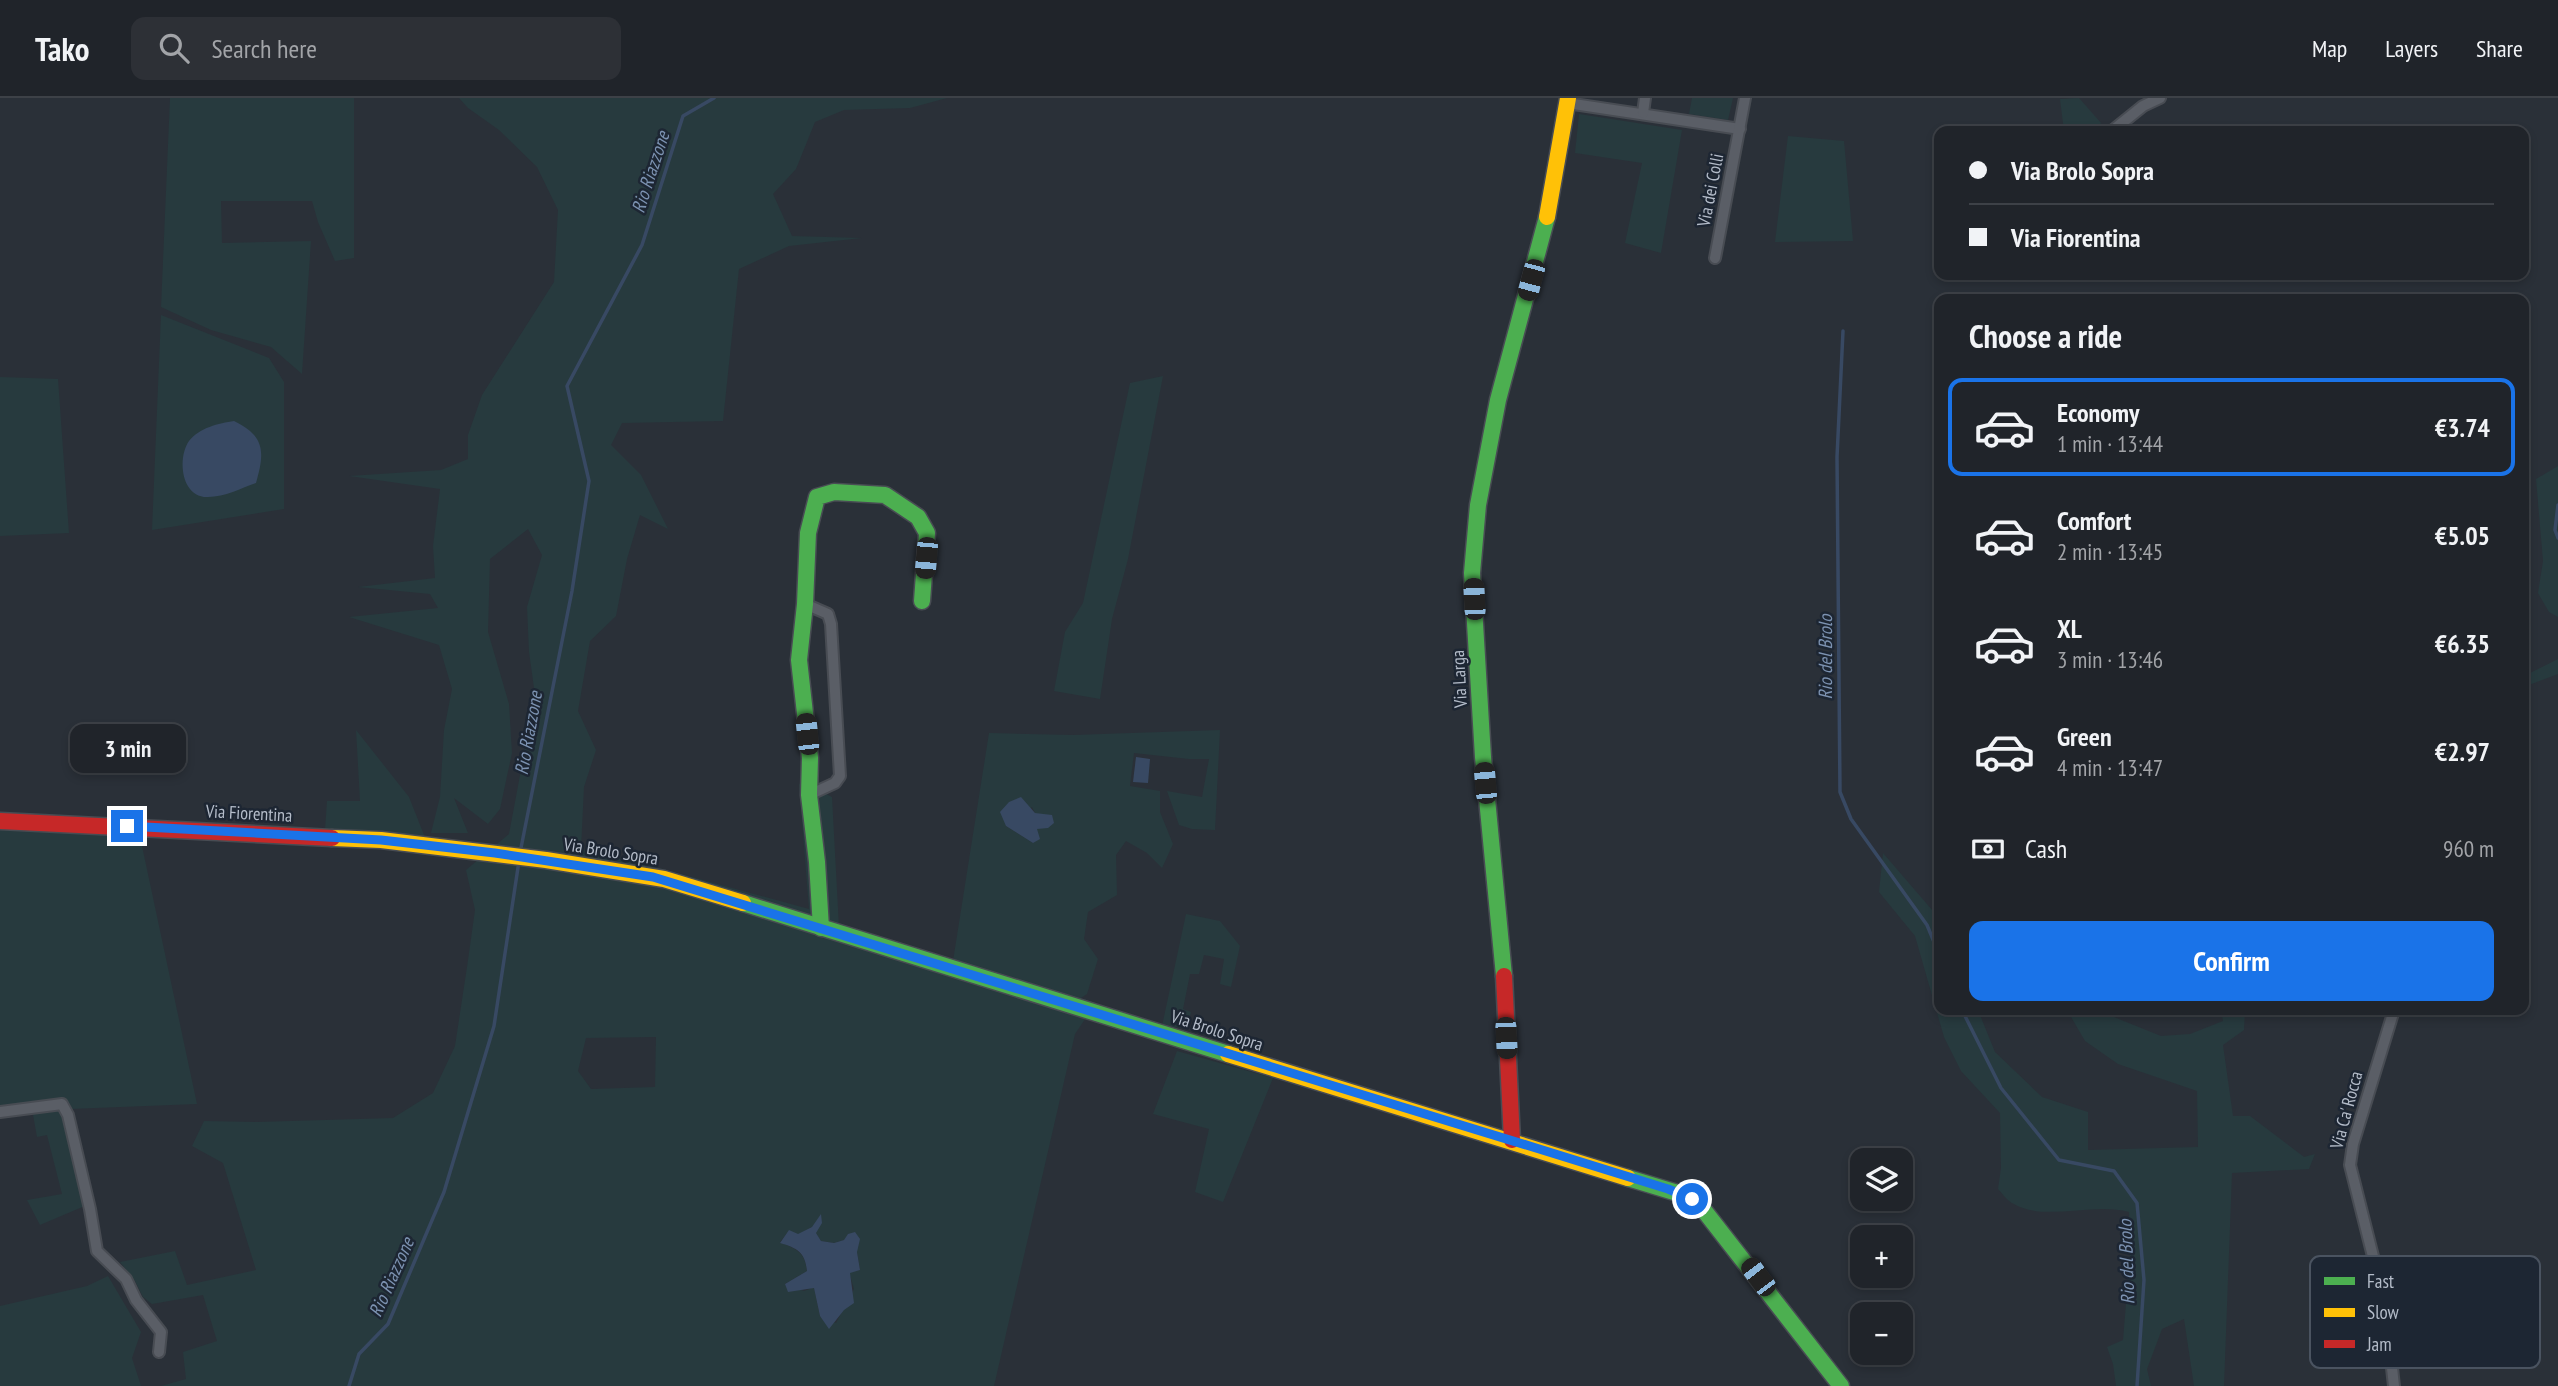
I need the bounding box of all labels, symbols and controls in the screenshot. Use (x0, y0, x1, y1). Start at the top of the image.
search box (131, 17, 621, 80)
text: Tako (35, 27, 89, 70)
icon: search (155, 29, 193, 67)
text: Search here (211, 32, 317, 65)
text: Map (2312, 33, 2347, 64)
text: Layers (2385, 33, 2438, 64)
text: Share (2476, 33, 2523, 64)
water label: Rio Riazzone (626, 127, 675, 216)
street label: Via dei Colli (1691, 151, 1728, 230)
text: Via Brolo Sopra (2011, 154, 2154, 187)
text: Via Fiorentina (2011, 221, 2141, 254)
car (1516, 257, 1547, 303)
text: Choose a ride (1969, 315, 2122, 357)
icon: car (1973, 396, 2036, 459)
text: Economy (2057, 396, 2139, 429)
text: €3.74 (2435, 411, 2490, 444)
text: 1 min · 13:44 (2057, 429, 2163, 458)
icon: car (1973, 504, 2036, 567)
text: Comfort (2057, 504, 2131, 537)
text: €5.05 (2435, 519, 2490, 552)
car (914, 536, 939, 580)
text: 2 min · 13:45 (2057, 537, 2163, 566)
car (1463, 577, 1486, 621)
icon: car (1973, 612, 2036, 675)
text: XL (2057, 612, 2082, 645)
water label: Rio del Brolo (1813, 613, 1837, 700)
text: €6.35 (2435, 627, 2490, 660)
text: 3 min · 13:46 (2057, 645, 2163, 674)
street label: Via Larga (1446, 650, 1472, 709)
water label: Rio Riazzone (509, 688, 547, 777)
car (795, 712, 820, 756)
icon: car (1973, 720, 2036, 783)
text: Green (2057, 720, 2112, 753)
callout: 3 min (69, 724, 185, 774)
text: 3 min (105, 734, 151, 763)
text: €2.97 (2435, 735, 2490, 768)
text: 4 min · 13:47 (2057, 753, 2163, 782)
car (1473, 761, 1498, 805)
street label: Via Fiorentina (204, 799, 293, 827)
route end (111, 810, 143, 842)
icon: cash (1969, 830, 2007, 868)
street label: Via Brolo Sopra (561, 832, 660, 870)
text: Cash (2025, 832, 2067, 865)
text: 960 m (2443, 834, 2494, 863)
button: Confirm (1969, 921, 2494, 1001)
street label: Via Brolo Sopra (1167, 1004, 1266, 1056)
car (1495, 1016, 1518, 1060)
street label: Via Ca' Rocca (2324, 1069, 2367, 1152)
map controls (1850, 1148, 1913, 1365)
button: layers (1850, 1148, 1913, 1211)
route start (1676, 1183, 1708, 1215)
water label: Rio del Brolo (2112, 1217, 2139, 1305)
button: + (1850, 1225, 1913, 1288)
water label: Rio Riazzone (363, 1233, 420, 1320)
car (1737, 1254, 1780, 1300)
legend (2310, 1256, 2540, 1368)
text: Fast (2367, 1269, 2395, 1293)
text: Slow (2367, 1300, 2400, 1324)
button: − (1850, 1302, 1913, 1365)
text: Jam (2366, 1332, 2392, 1356)

